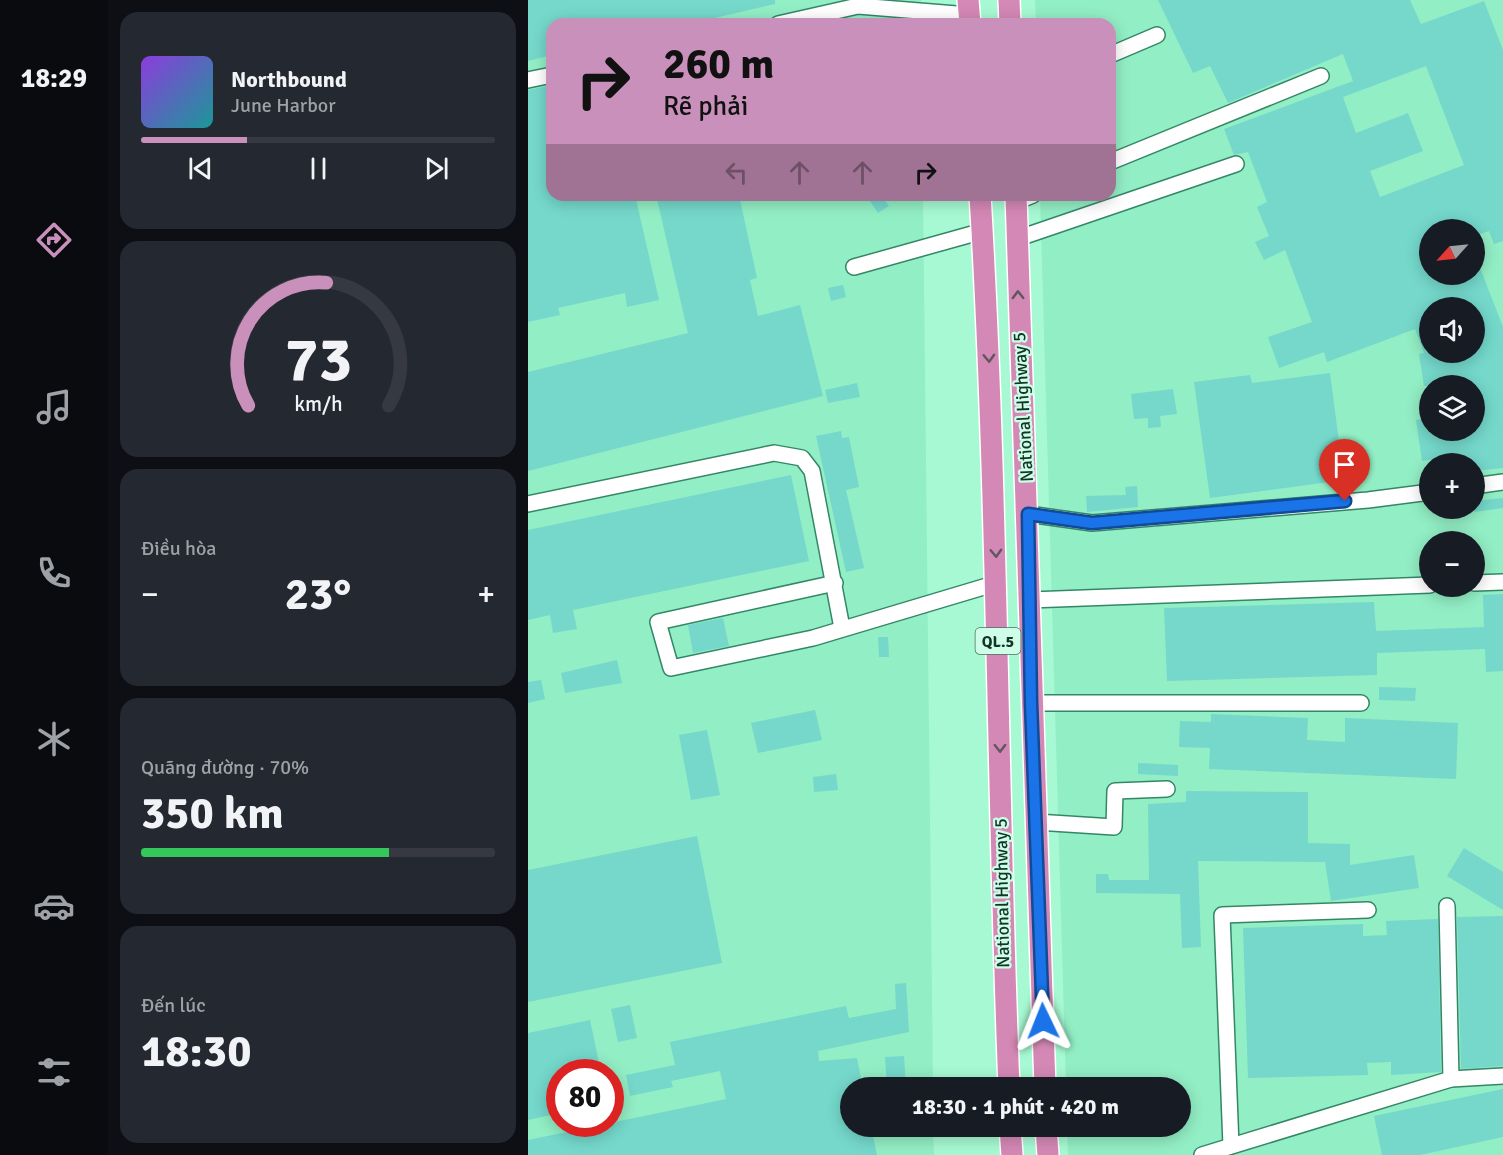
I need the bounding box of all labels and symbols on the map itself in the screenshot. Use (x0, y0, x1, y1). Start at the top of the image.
north arrow (1419, 219, 1485, 285)
one-way arrow (1011, 290, 1024, 299)
street label: National Highway 5 (1008, 332, 1038, 482)
one-way arrow (982, 354, 995, 363)
pin (1319, 439, 1370, 501)
one-way arrow (989, 549, 1002, 558)
road number: QL.5 (976, 628, 1020, 654)
one-way arrow (993, 744, 1006, 753)
street label: National Highway 5 (990, 818, 1014, 968)
position arrow (1011, 989, 1075, 1053)
speed limit sign: 80 (546, 1059, 624, 1137)

